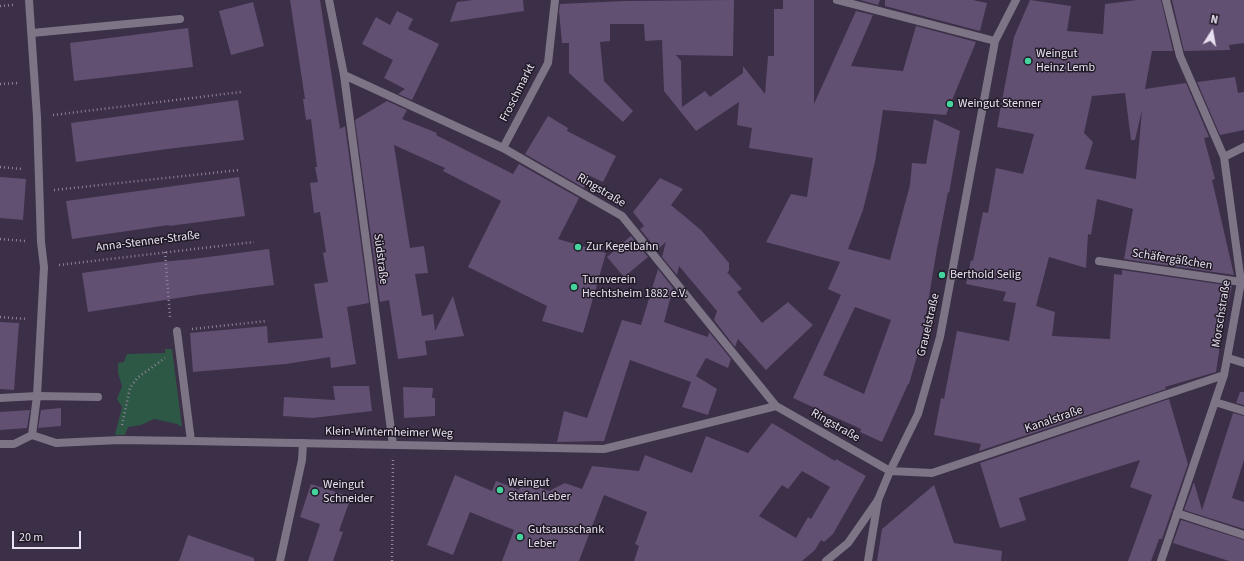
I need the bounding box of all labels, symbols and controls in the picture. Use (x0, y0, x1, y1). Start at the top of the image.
north arrow (1192, 12, 1232, 52)
text: N (1209, 12, 1219, 28)
place label: Weingut Heinz Lemb (1036, 47, 1095, 75)
marker: Weingut Heinz Lemb (1023, 56, 1033, 66)
street label: Froschmarkt (497, 62, 539, 124)
place label: Weingut Stenner (958, 97, 1041, 111)
marker: Weingut Stenner (945, 99, 955, 109)
street label: Ringstraße (574, 171, 628, 211)
street label: Anna-Stenner-Straße (95, 228, 201, 256)
street label: Südstraße (370, 233, 390, 285)
place label: Zur Kegelbahn (586, 240, 658, 254)
marker: Zur Kegelbahn (573, 242, 583, 252)
street label: Schäfergäßchen (1131, 247, 1213, 273)
place label: Berthold Selig (950, 268, 1021, 282)
marker: Berthold Selig (937, 270, 947, 280)
place label: Turnverein Hechtsheim 1882 e.V. (582, 273, 687, 301)
street label: Morschstraße (1210, 279, 1234, 349)
marker: Turnverein Hechtsheim 1882 e.V. (569, 282, 579, 292)
street label: Grauelstraße (915, 292, 943, 358)
street label: Kanalstraße (1023, 403, 1085, 437)
street label: Ringstraße (808, 406, 862, 446)
street label: Klein-Winternheimer Weg (325, 425, 453, 441)
place label: Weingut Stefan Leber (508, 476, 571, 504)
place label: Weingut Schneider (323, 478, 374, 506)
marker: Weingut Stefan Leber (495, 485, 505, 495)
marker: Weingut Schneider (310, 487, 320, 497)
scale bar (14, 523, 83, 549)
place label: Gutsausschank Leber (528, 523, 604, 551)
text: 20 m (19, 529, 43, 546)
marker: Gutsausschank Leber (515, 532, 525, 542)

